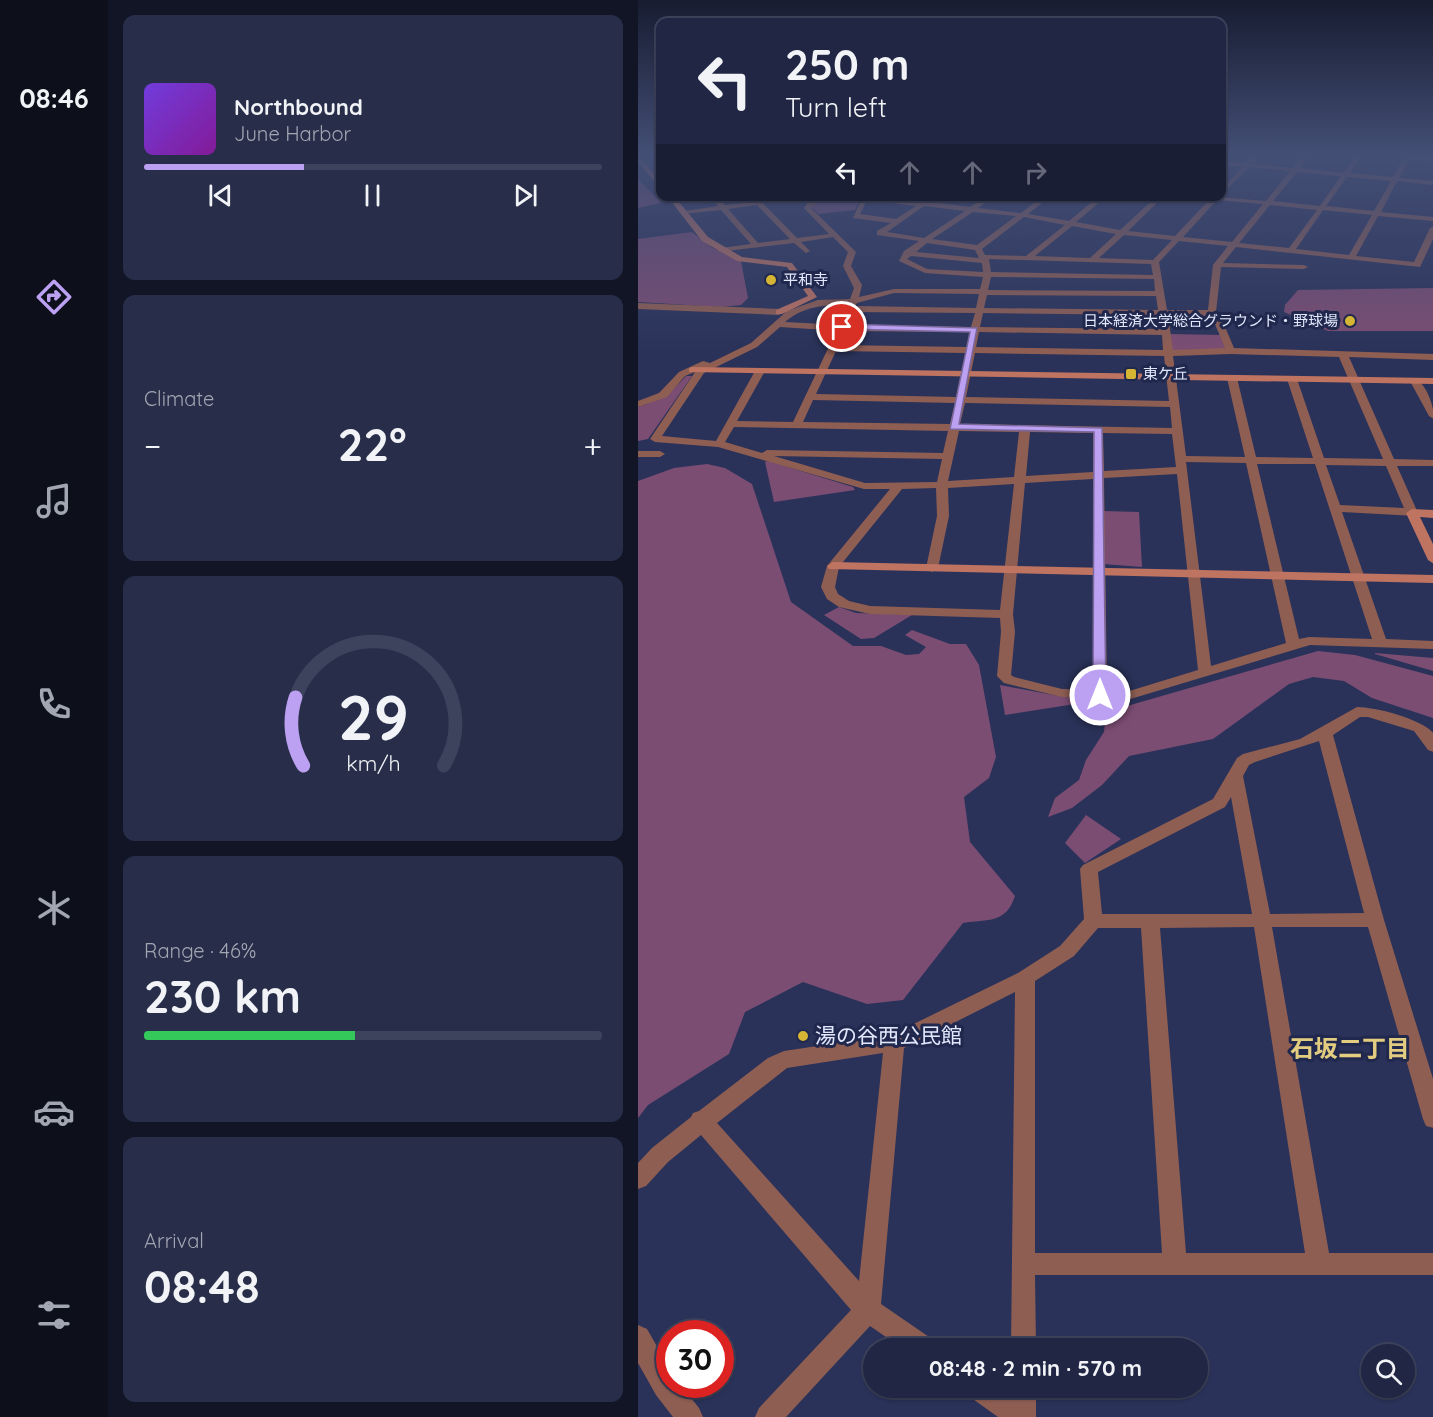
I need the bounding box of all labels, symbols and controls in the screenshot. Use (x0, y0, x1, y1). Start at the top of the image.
text: 250 m (785, 38, 909, 91)
icon: left (686, 42, 764, 120)
text: 08:46 (19, 81, 89, 115)
text: Turn left (785, 90, 887, 124)
text: Northbound (234, 93, 363, 121)
text: June Harbor (234, 121, 351, 146)
icon: left (830, 156, 863, 189)
icon: ahead (893, 156, 926, 189)
icon: ahead (956, 156, 989, 189)
icon: right (1019, 156, 1052, 189)
icon: previous (204, 179, 237, 212)
icon: pause (356, 179, 389, 212)
icon: next (509, 179, 542, 212)
place label: 平和寺 (783, 270, 828, 289)
marker: 平和寺 (764, 273, 778, 287)
icon: directions (33, 276, 75, 318)
pin (816, 301, 867, 352)
icon: arrive (825, 310, 858, 343)
place label: 日本経済大学総合グラウンド・野球場 (1083, 311, 1338, 330)
marker: 日本経済大学総合グラウンド・野球場 (1343, 314, 1357, 328)
place label: 東ケ丘 (1143, 364, 1188, 383)
marker: 東ケ丘 (1124, 367, 1138, 381)
text: Climate (144, 386, 214, 411)
text: 22° (338, 416, 407, 472)
text: − (144, 425, 161, 466)
text: + (583, 425, 602, 466)
icon: music (33, 480, 75, 522)
position arrow (1068, 663, 1132, 727)
text: 29 (338, 678, 408, 756)
icon: phone (33, 683, 75, 725)
text: km/h (346, 750, 400, 776)
icon: climate (33, 887, 75, 929)
text: Range · 46% (144, 938, 256, 963)
text: 230 km (144, 968, 301, 1024)
place label: 湯の谷西公民館 (815, 1022, 962, 1048)
marker: 湯の谷西公民館 (796, 1029, 810, 1043)
district label: 石坂二丁目 (1290, 1033, 1410, 1063)
icon: car (33, 1091, 75, 1133)
text: Arrival (144, 1228, 204, 1253)
text: 08:48 (144, 1258, 260, 1314)
icon: filters (33, 1294, 75, 1336)
speed limit sign: 30 (656, 1320, 734, 1398)
map controls (1361, 1344, 1415, 1398)
button: search (1361, 1344, 1415, 1398)
text: 08:48 · 2 min · 570 m (929, 1354, 1142, 1382)

